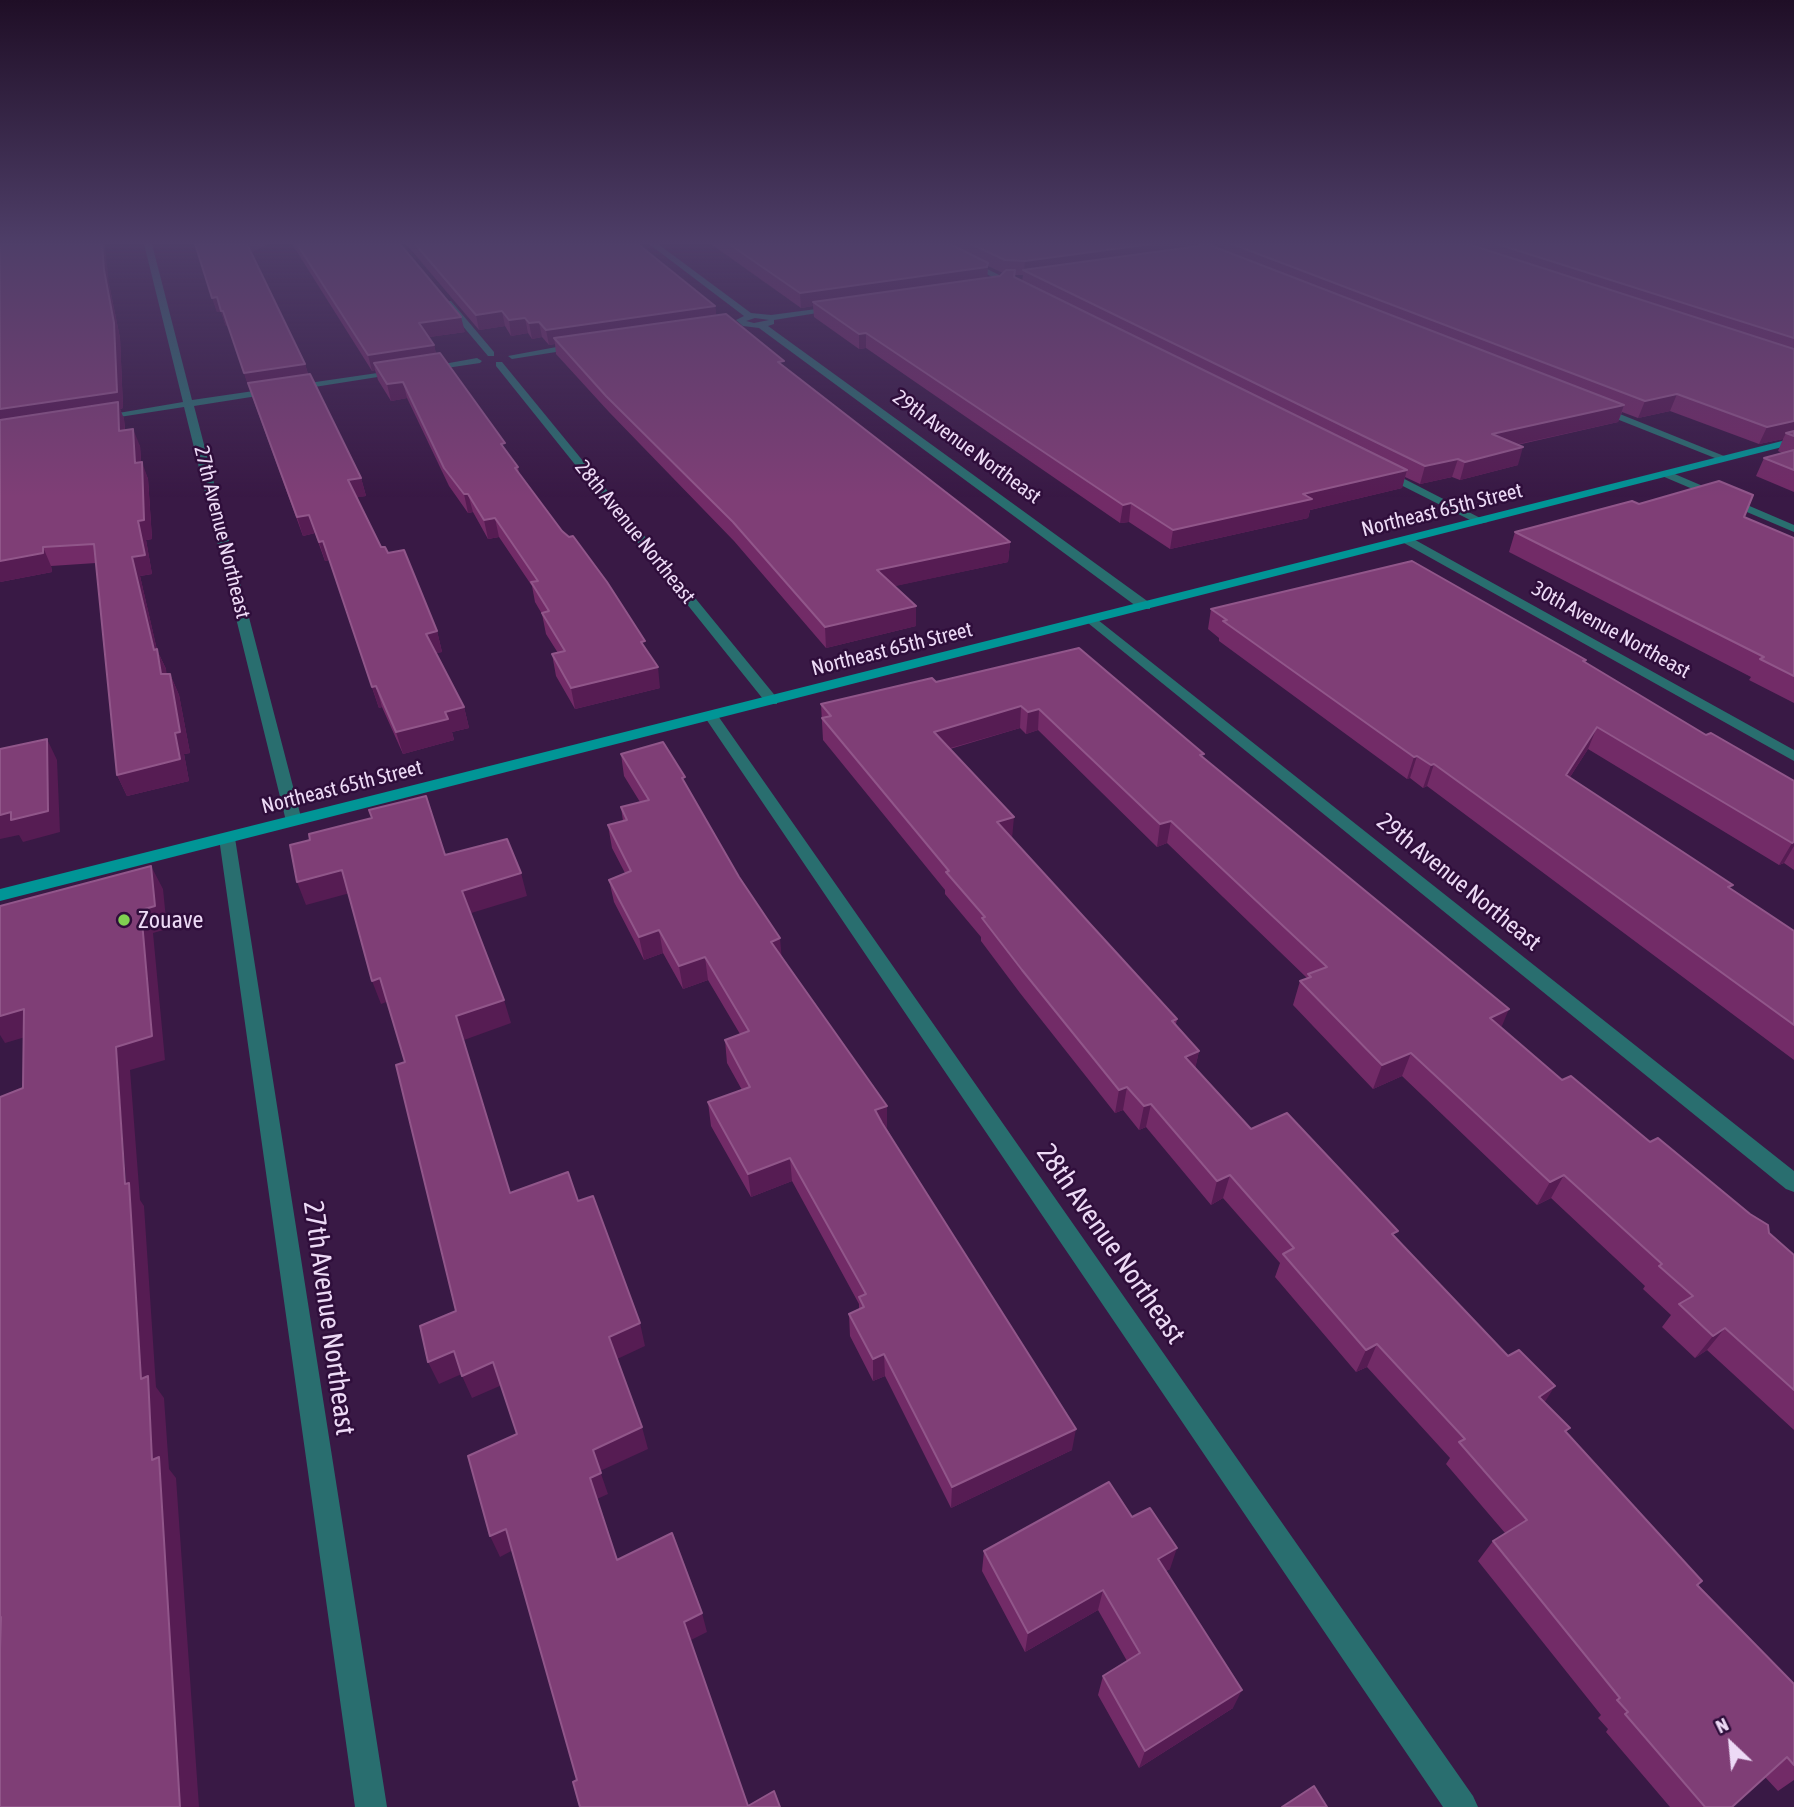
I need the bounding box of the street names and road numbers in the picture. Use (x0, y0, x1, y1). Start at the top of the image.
street label: 29th Avenue Northeast (888, 385, 1046, 509)
street label: 27th Avenue Northeast (188, 443, 256, 621)
street label: 28th Avenue Northeast (569, 455, 701, 609)
street label: Northeast 65th Street (1359, 478, 1525, 542)
street label: 30th Avenue Northeast (1527, 576, 1695, 684)
street label: Northeast 65th Street (809, 617, 975, 681)
street label: Northeast 65th Street (259, 755, 425, 819)
street label: 29th Avenue Northeast (1371, 807, 1547, 957)
street label: 28th Avenue Northeast (1030, 1138, 1192, 1350)
street label: 27th Avenue Northeast (296, 1199, 362, 1437)

